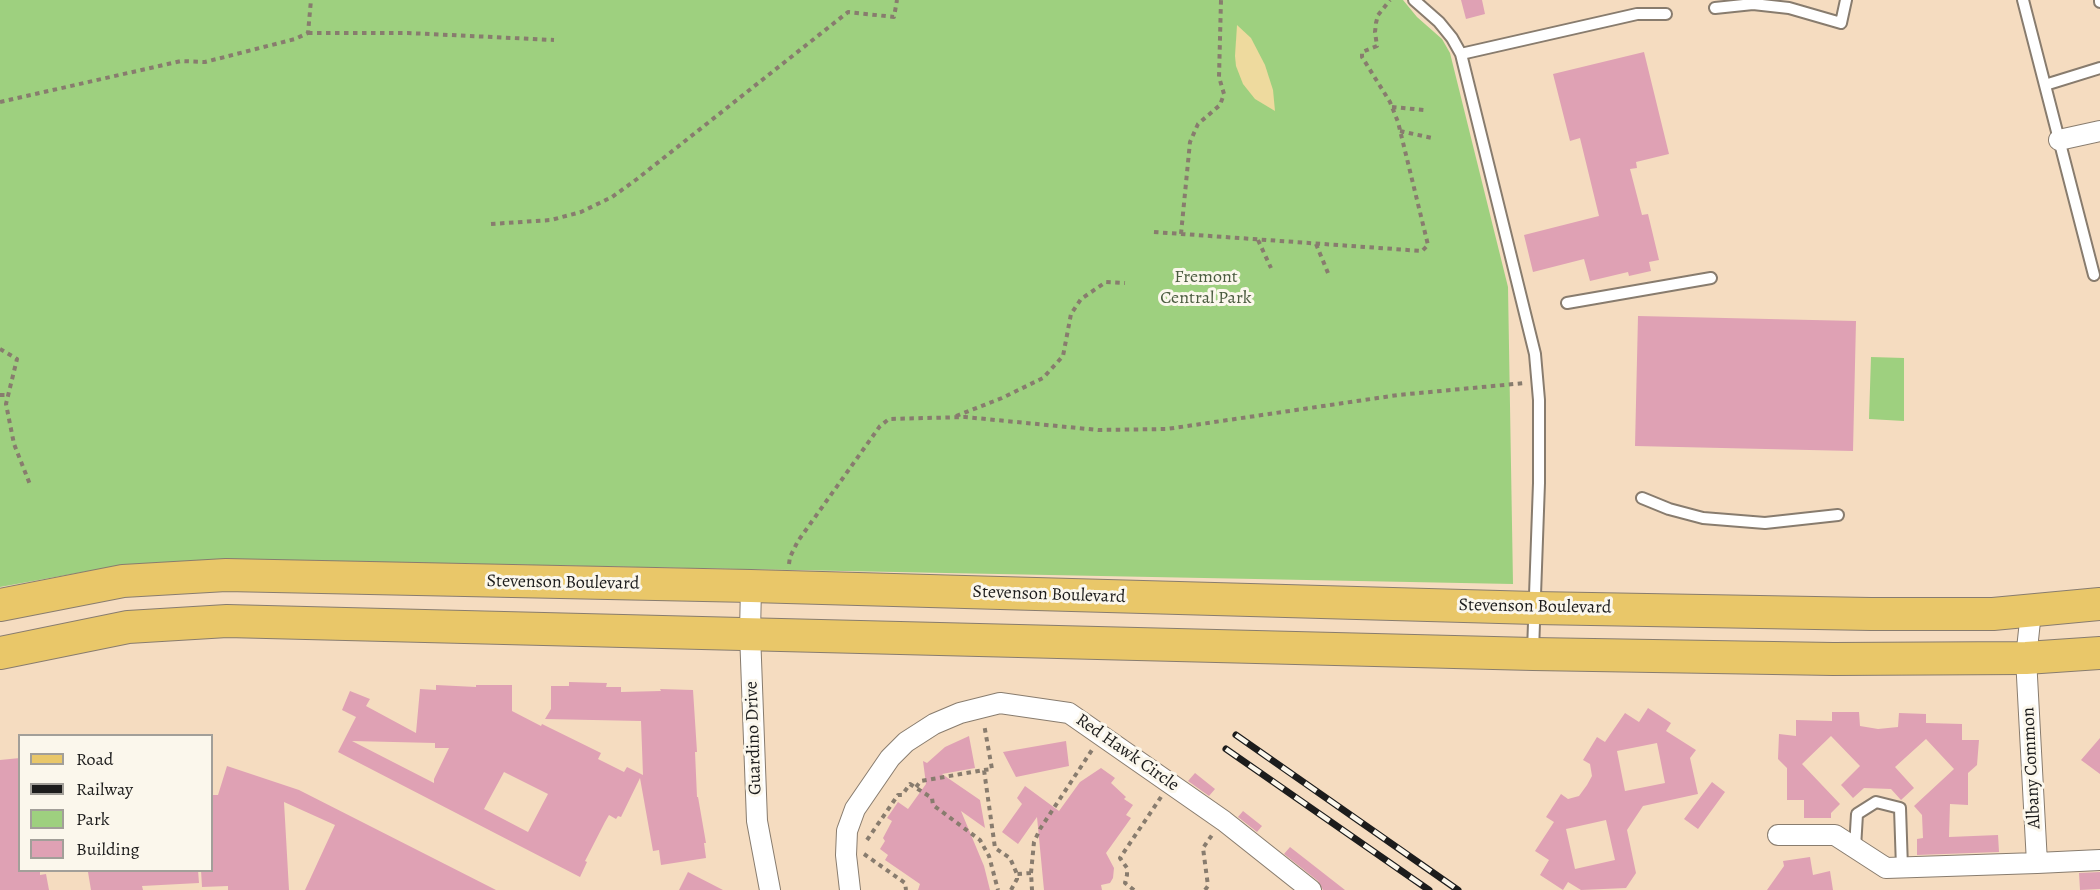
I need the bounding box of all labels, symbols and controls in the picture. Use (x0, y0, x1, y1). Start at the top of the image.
park label: Fremont Central Park (1160, 267, 1252, 310)
street label: Stevenson Boulevard (486, 571, 640, 595)
street label: Stevenson Boulevard (972, 582, 1126, 608)
street label: Stevenson Boulevard (1458, 595, 1612, 619)
street label: Guardino Drive (741, 681, 767, 795)
street label: Albany Common (2018, 707, 2046, 829)
street label: Red Hawk Circle (1071, 709, 1183, 797)
legend (18, 734, 213, 872)
text: Road (76, 747, 113, 771)
text: Railway (76, 777, 133, 801)
text: Park (76, 807, 110, 831)
text: Building (76, 837, 140, 861)

